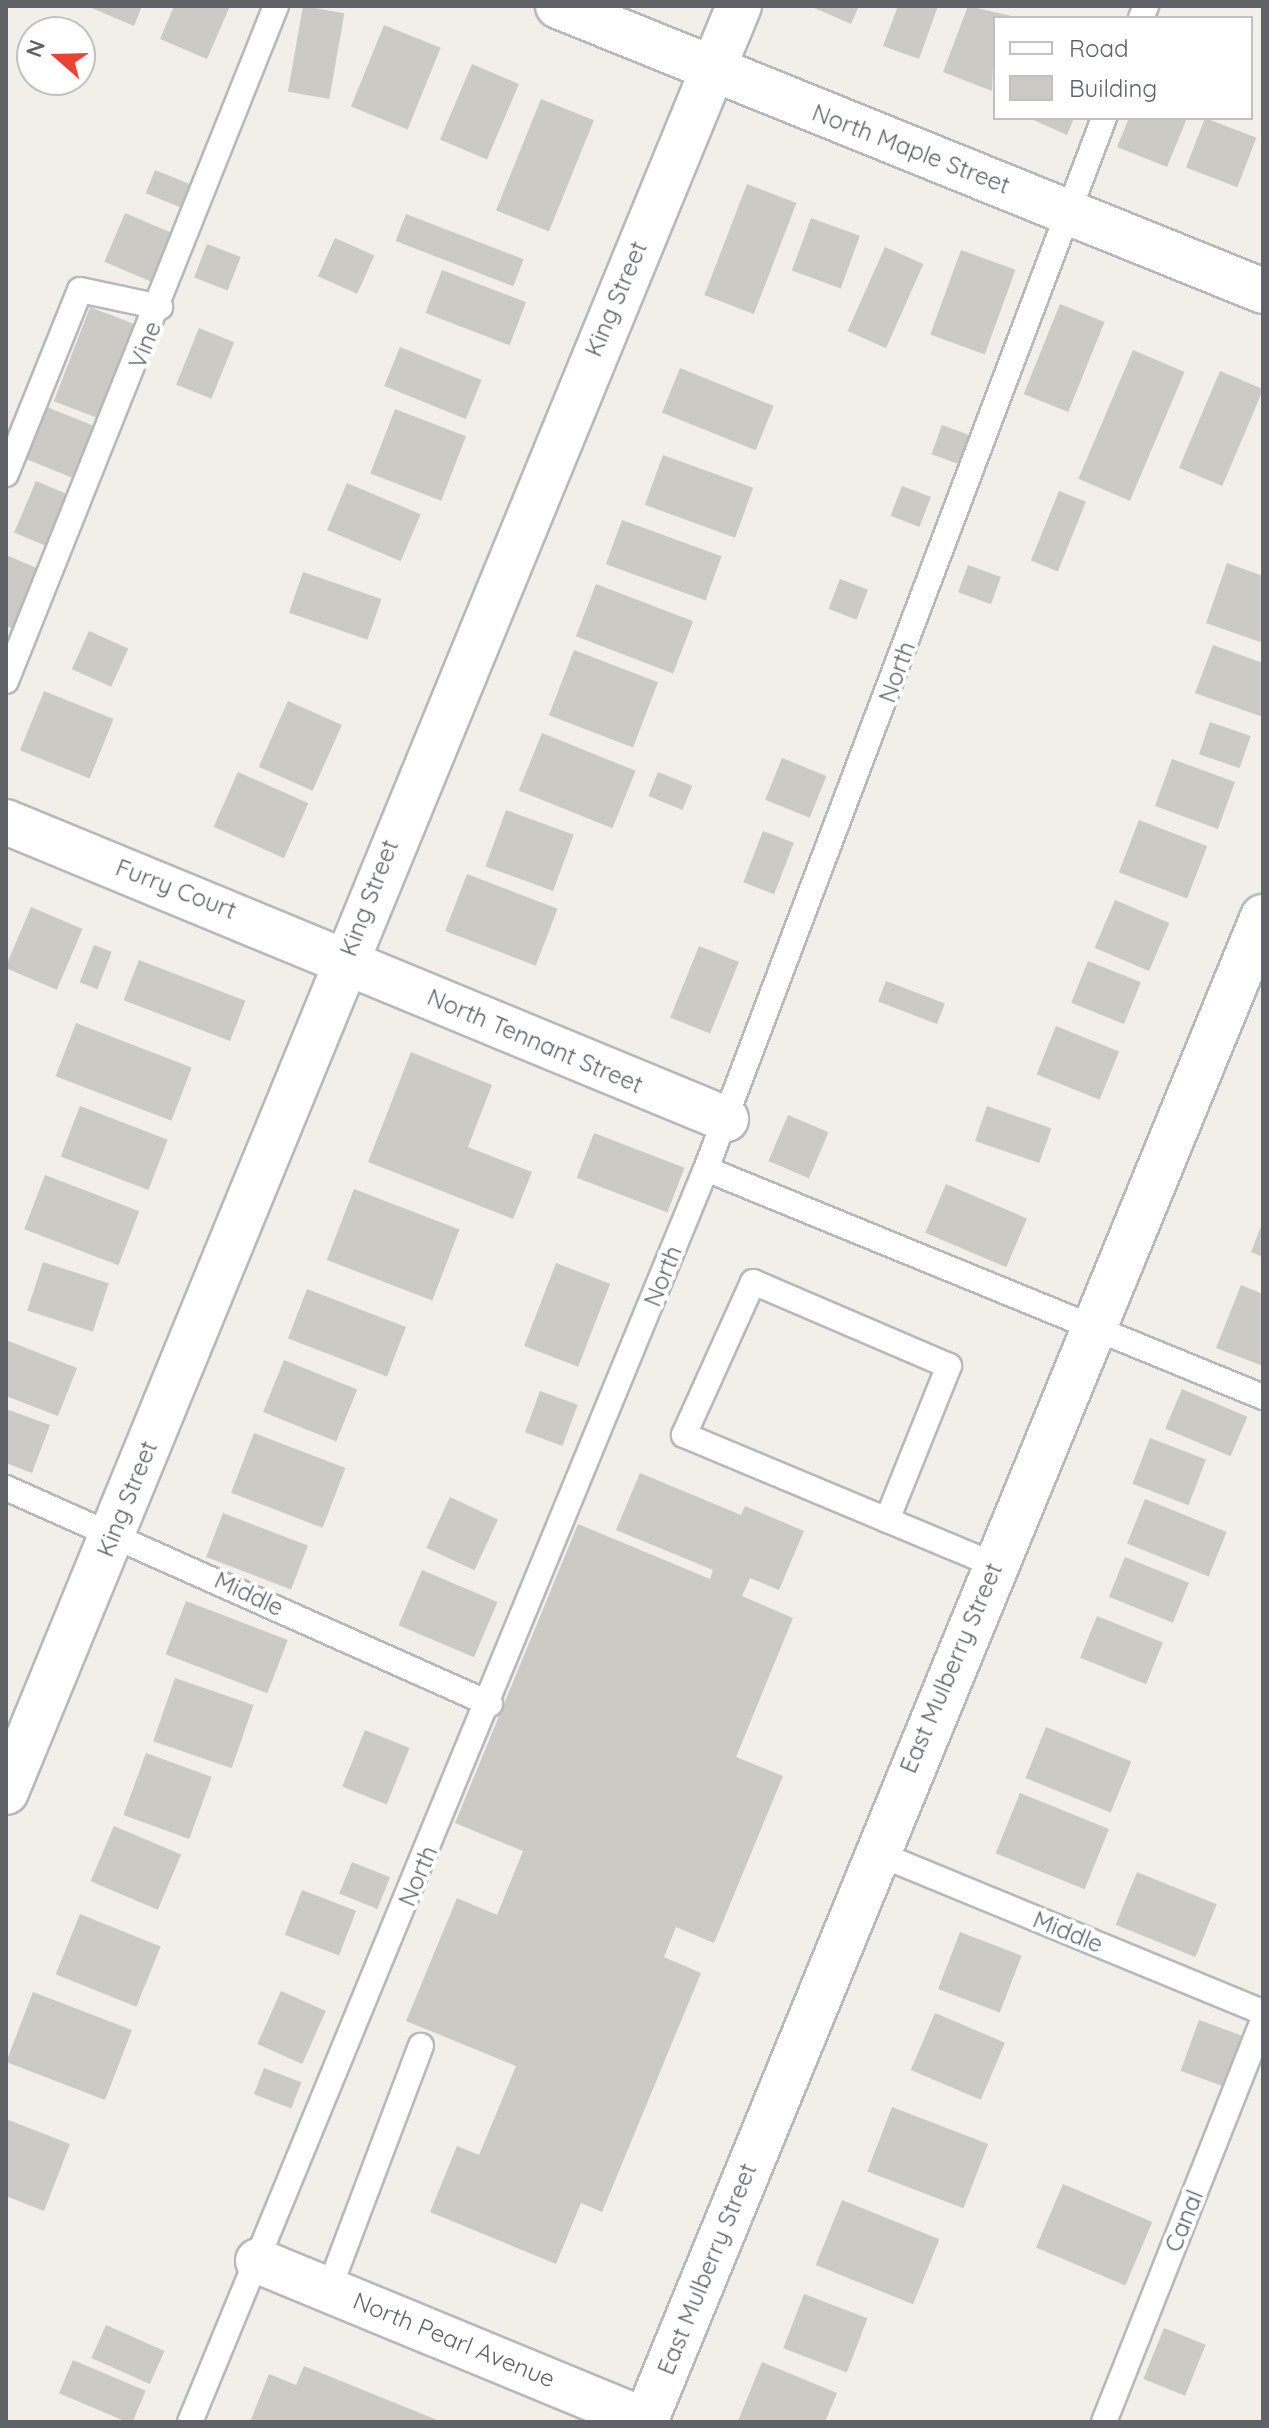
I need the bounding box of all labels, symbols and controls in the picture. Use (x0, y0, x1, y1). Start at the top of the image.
north arrow (16, 16, 96, 96)
legend (993, 16, 1253, 120)
text: Road (1069, 33, 1129, 63)
text: N (19, 36, 51, 61)
text: Building (1069, 73, 1157, 103)
street label: North Maple Street (808, 98, 1014, 200)
street label: King Street (579, 237, 653, 361)
street label: Vine (123, 317, 167, 373)
street label: North (873, 637, 921, 707)
street label: King Street (334, 836, 404, 960)
street label: Furry Court (112, 853, 240, 925)
street label: North Tennant Street (423, 983, 647, 1099)
street label: North (638, 1241, 688, 1311)
street label: King Street (91, 1437, 163, 1561)
street label: East Mulberry Street (894, 1559, 1008, 1777)
street label: Middle (210, 1566, 288, 1622)
street label: North (392, 1841, 444, 1911)
street label: Middle (1029, 1905, 1107, 1959)
street label: East Mulberry Street (651, 2159, 763, 2379)
street label: Canal (1159, 2186, 1209, 2256)
street label: North Pearl Avenue (349, 2286, 559, 2394)

